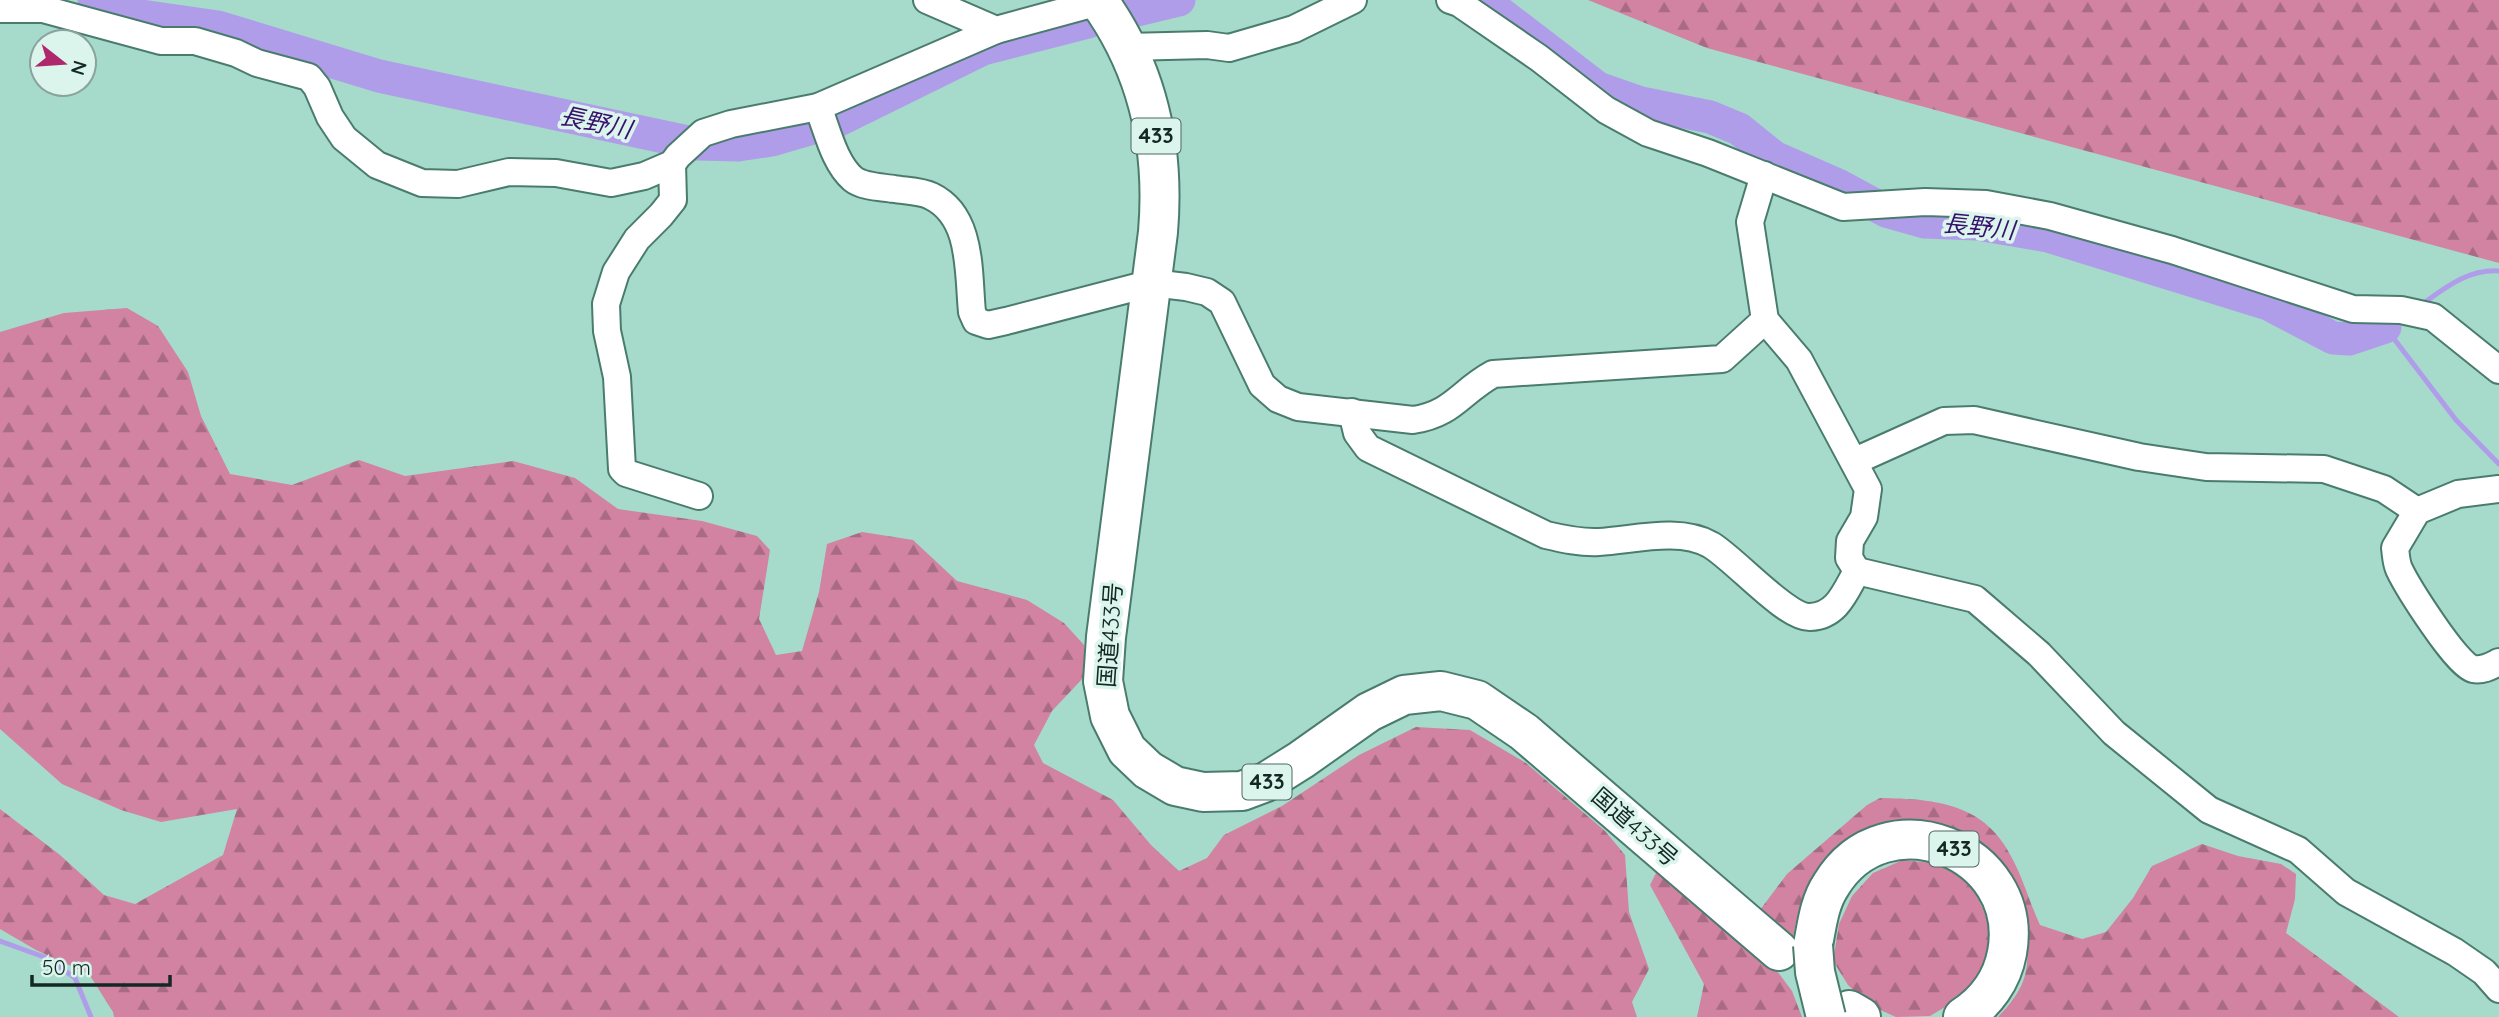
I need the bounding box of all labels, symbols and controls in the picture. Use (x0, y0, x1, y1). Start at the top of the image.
north arrow (28, 28, 98, 98)
text: N (66, 58, 93, 78)
water label: 長野川 (558, 100, 637, 145)
road number: 433 (1132, 118, 1180, 154)
water label: 長野川 (1942, 207, 2019, 245)
street label: 国道433号 (1091, 581, 1128, 688)
road number: 433 (1242, 764, 1292, 800)
street label: 国道433号 (1586, 781, 1685, 872)
road number: 433 (1930, 832, 1979, 866)
scale bar (32, 944, 170, 988)
text: 50 m (42, 954, 91, 980)

